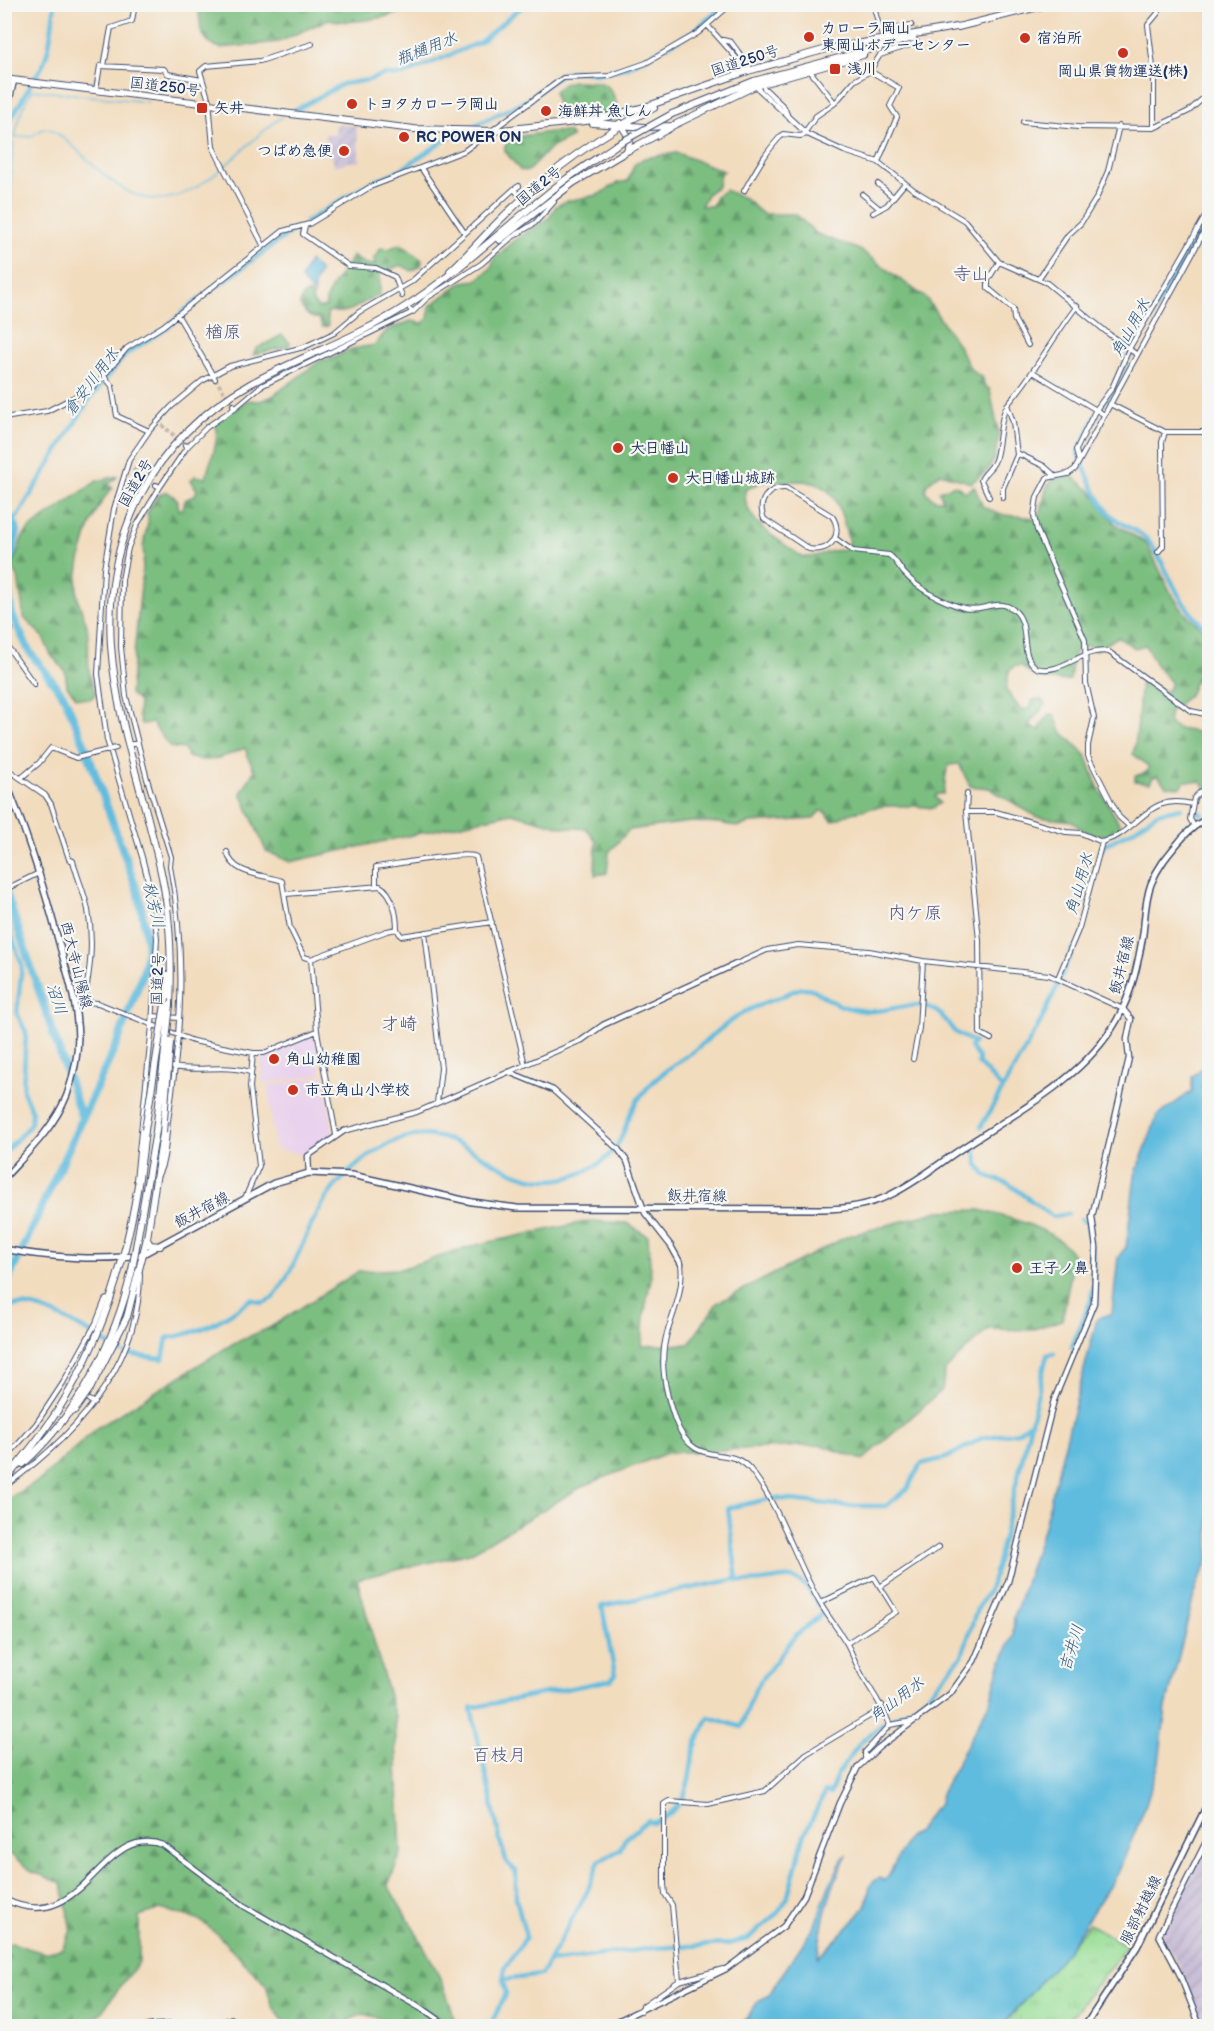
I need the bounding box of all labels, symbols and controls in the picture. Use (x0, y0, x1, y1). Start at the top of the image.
place label: カローラ岡山 東岡山ボデーセンター (821, 19, 971, 55)
water label: 瓶樋用水 (394, 29, 460, 69)
place label: 宿泊所 (1037, 29, 1082, 48)
marker: カローラ岡山 東岡山ボデーセンター (802, 30, 816, 44)
marker: 宿泊所 (1018, 31, 1032, 45)
street label: 国道250号 (708, 41, 782, 81)
marker: 岡山県貨物運送(株) (1116, 46, 1130, 60)
place label: 浅川 (847, 60, 877, 79)
marker: 浅川 (828, 62, 842, 76)
place label: 岡山県貨物運送(株) (1058, 62, 1188, 81)
street label: 国道250号 (128, 73, 202, 101)
place label: トヨタカローラ岡山 (364, 95, 499, 114)
marker: トヨタカローラ岡山 (345, 97, 359, 111)
place label: 矢井 (214, 99, 244, 118)
marker: 矢井 (195, 101, 209, 115)
place label: 海鮮丼 魚しん (558, 102, 652, 121)
marker: 海鮮丼 魚しん (539, 104, 553, 118)
place label: RC POWER ON (416, 128, 521, 147)
marker: RC POWER ON (397, 130, 411, 144)
place label: つばめ急便 (257, 142, 333, 161)
marker: つばめ急便 (337, 144, 351, 158)
street label: 国道2号 (512, 162, 566, 210)
district label: 寺山 (953, 264, 989, 285)
water label: 角山用水 (1107, 295, 1155, 361)
district label: 楢原 (205, 322, 241, 343)
water label: 倉安川用水 (60, 344, 124, 420)
place label: 大日幡山 (630, 439, 690, 458)
marker: 大日幡山 (611, 441, 625, 455)
street label: 国道2号 (114, 455, 158, 511)
place label: 大日幡山城跡 (685, 469, 775, 488)
marker: 大日幡山城跡 (666, 471, 680, 485)
water label: 角山用水 (1062, 851, 1098, 917)
water label: 秋芳川 (138, 879, 168, 931)
district label: 内ケ原 (888, 903, 942, 924)
street label: 西大寺山陽線 (56, 919, 96, 1011)
street label: 飯井宿線 (1106, 934, 1138, 996)
street label: 国道2号 (148, 952, 168, 1006)
water label: 沼川 (42, 981, 70, 1017)
district label: 才崎 (381, 1014, 417, 1035)
place label: 角山幼稚園 (286, 1050, 361, 1069)
marker: 角山幼稚園 (267, 1052, 281, 1066)
place label: 市立角山小学校 (305, 1081, 410, 1100)
marker: 市立角山小学校 (286, 1083, 300, 1097)
street label: 飯井宿線 (667, 1186, 727, 1206)
street label: 飯井宿線 (171, 1188, 233, 1232)
place label: 王子ノ鼻 (1029, 1259, 1089, 1278)
marker: 王子ノ鼻 (1010, 1261, 1024, 1275)
water label: 吉井川 (1056, 1622, 1088, 1674)
water label: 角山用水 (866, 1673, 928, 1727)
district label: 百枝月 (472, 1745, 526, 1766)
street label: 服部射越線 (1116, 1872, 1166, 1948)

